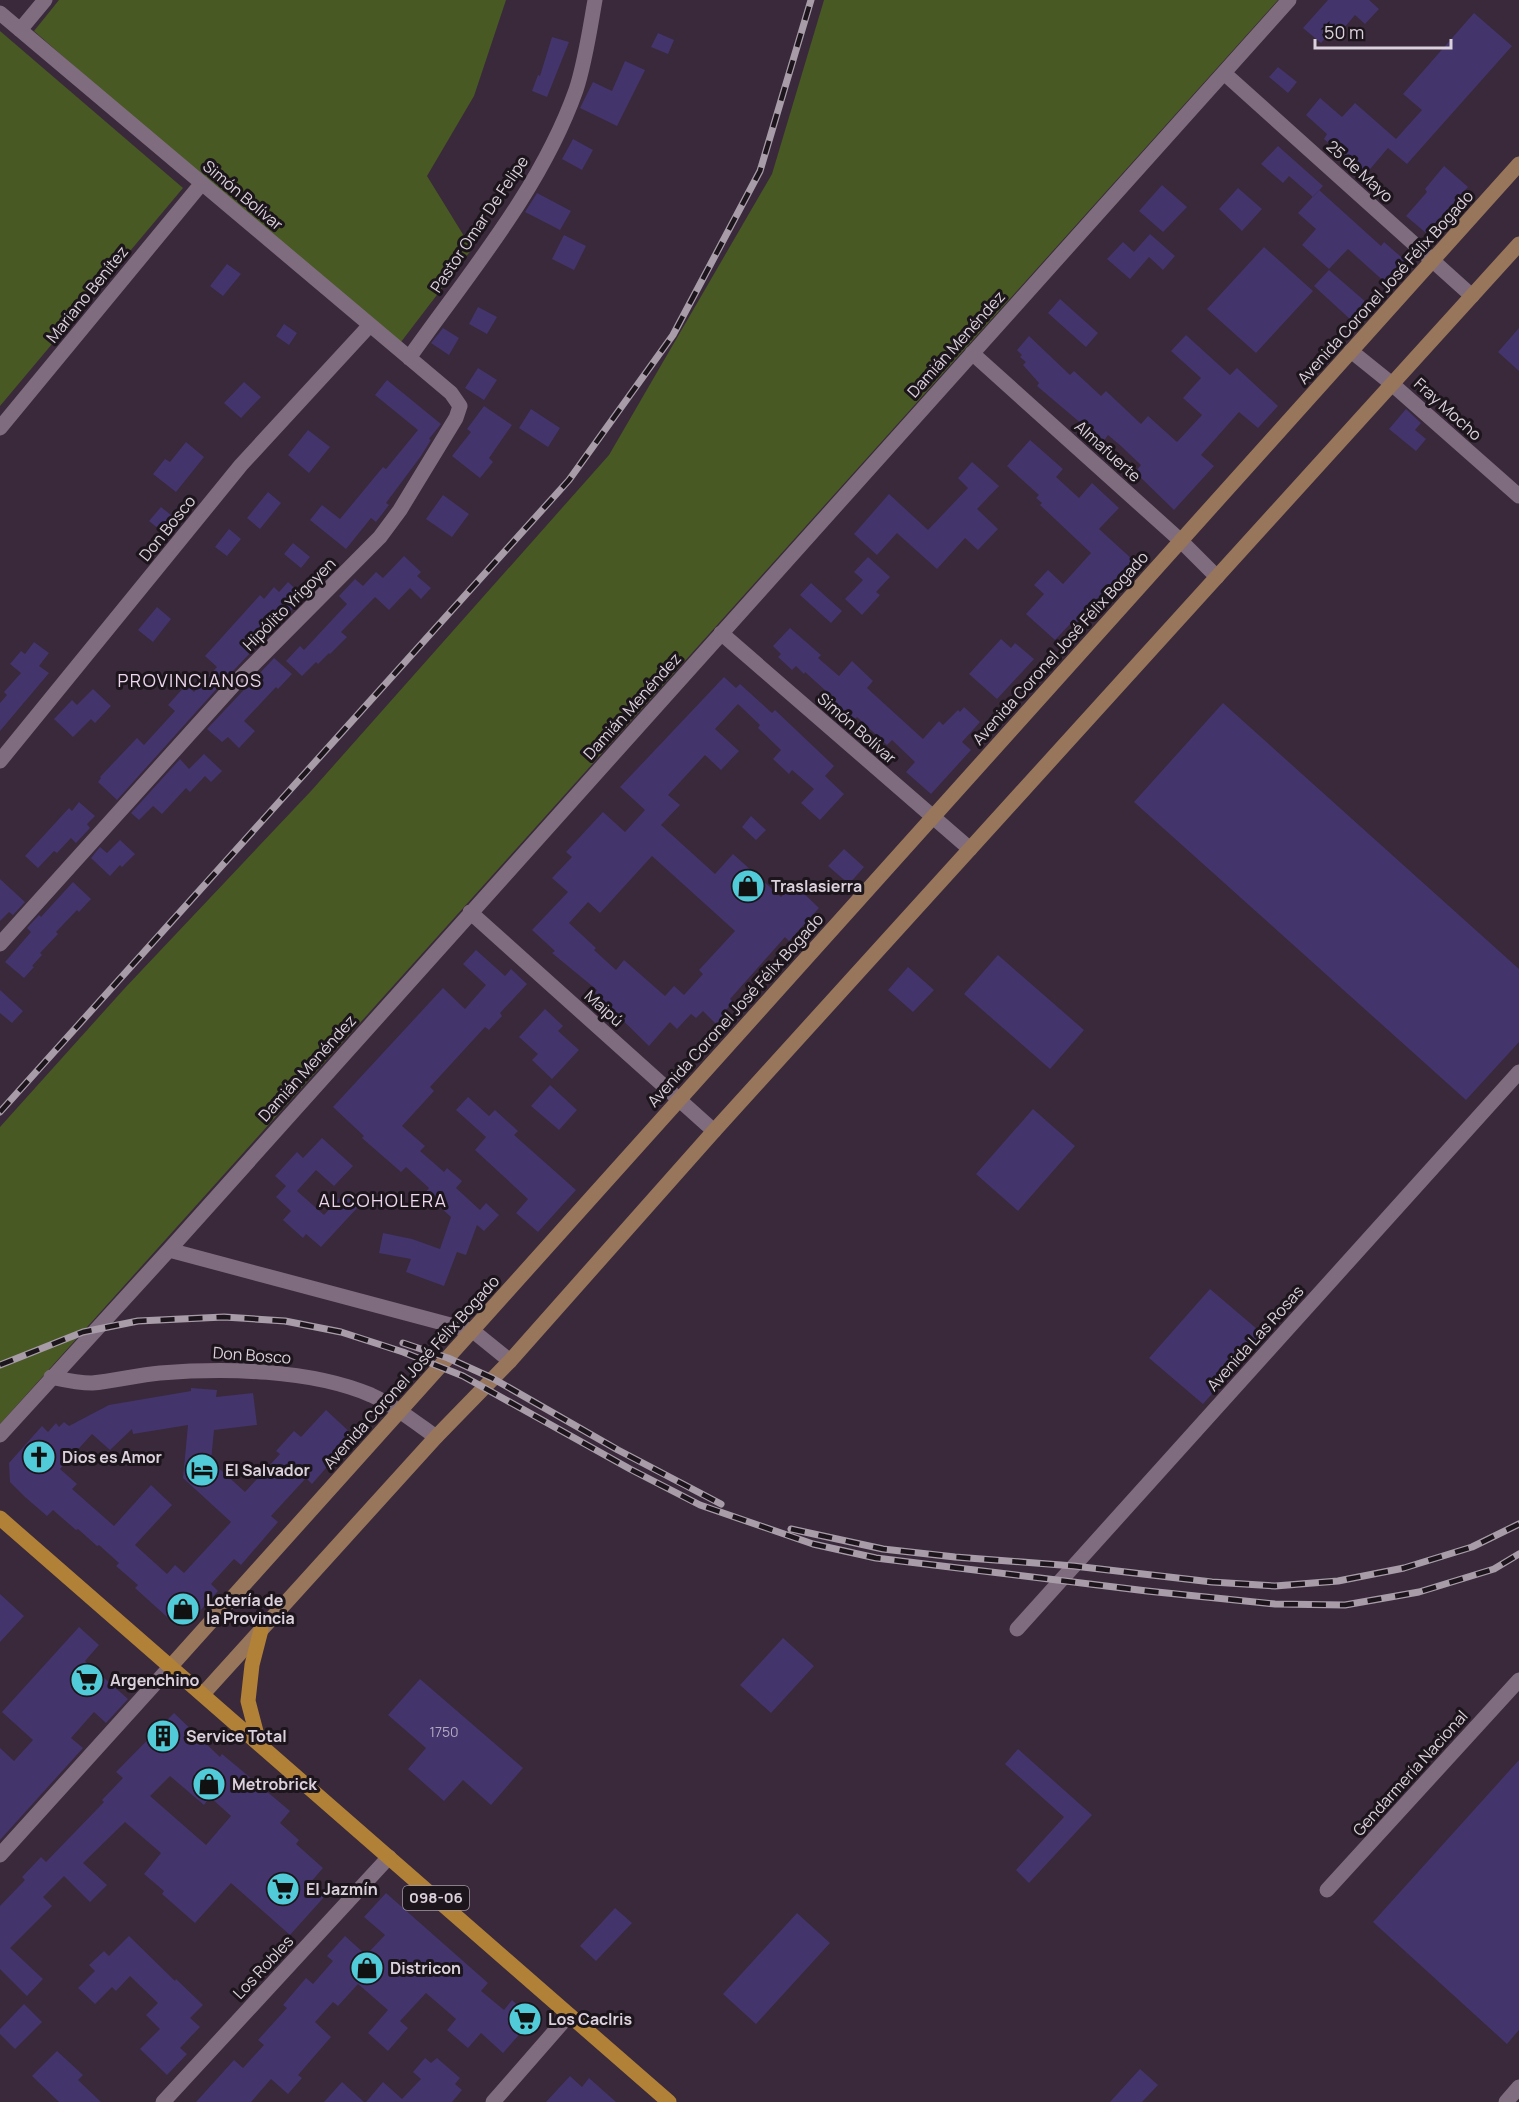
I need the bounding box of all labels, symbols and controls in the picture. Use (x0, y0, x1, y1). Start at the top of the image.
scale bar (1315, 12, 1452, 50)
text: 50 m (1324, 20, 1364, 44)
street label: 25 de Mayo (1322, 135, 1398, 207)
street label: Pastor Omar De Felipe (425, 151, 533, 297)
street label: Simón Bolívar (198, 155, 288, 235)
street label: Avenida Coronel José Félix Bogado (1292, 185, 1478, 389)
street label: Mariano Benítez (41, 241, 133, 347)
street label: Damián Menéndez (902, 286, 1010, 402)
street label: Fray Mocho (1409, 373, 1487, 445)
street label: Almafuerte (1070, 415, 1146, 487)
street label: Don Bosco (134, 491, 200, 565)
street label: Avenida Coronel José Félix Bogado (967, 546, 1153, 750)
street label: Hipólito Yrigoyen (238, 553, 340, 655)
street label: Damián Menéndez (578, 648, 686, 764)
district label: PROVINCIANOS (117, 668, 263, 692)
street label: Simón Bolívar (813, 687, 901, 769)
shop icon: Traslasierra (730, 868, 766, 904)
place label: Traslasierra (771, 875, 862, 897)
street label: Avenida Coronel José Félix Bogado (642, 908, 828, 1112)
street label: Maipú (580, 985, 628, 1031)
street label: Damián Menéndez (253, 1010, 361, 1126)
district label: ALCOHOLERA (318, 1188, 448, 1212)
street label: Avenida Coronel José Félix Bogado (318, 1270, 504, 1474)
street label: Avenida Las Rosas (1202, 1280, 1308, 1396)
street label: Don Bosco (212, 1341, 292, 1369)
church icon: Dios es Amor (21, 1439, 57, 1475)
place label: Dios es Amor (62, 1446, 162, 1468)
hotel icon: El Salvador (184, 1452, 220, 1488)
place label: El Salvador (225, 1459, 310, 1481)
place label: Lotería de la Provincia (206, 1589, 295, 1629)
shop icon: Lotería de la Provincia (165, 1591, 201, 1627)
supermarket icon: Argenchino (69, 1662, 105, 1698)
place label: Argenchino (110, 1669, 199, 1691)
street label: Gendarmería Nacional (1348, 1705, 1472, 1841)
building icon: Service Total (145, 1718, 181, 1754)
house number: 1750 (429, 1722, 459, 1741)
place label: Service Total (186, 1725, 287, 1747)
shop icon: Metrobrick (191, 1766, 227, 1802)
place label: Metrobrick (232, 1773, 317, 1795)
supermarket icon: El Jazmín (265, 1871, 301, 1907)
place label: El Jazmín (306, 1878, 378, 1900)
road number: 098-06 (403, 1886, 469, 1910)
street label: Los Robles (228, 1930, 298, 2004)
shop icon: Districon (349, 1950, 385, 1986)
place label: Districon (390, 1957, 461, 1979)
supermarket icon: Los Caclris (507, 2001, 543, 2037)
place label: Los Caclris (548, 2008, 632, 2030)

